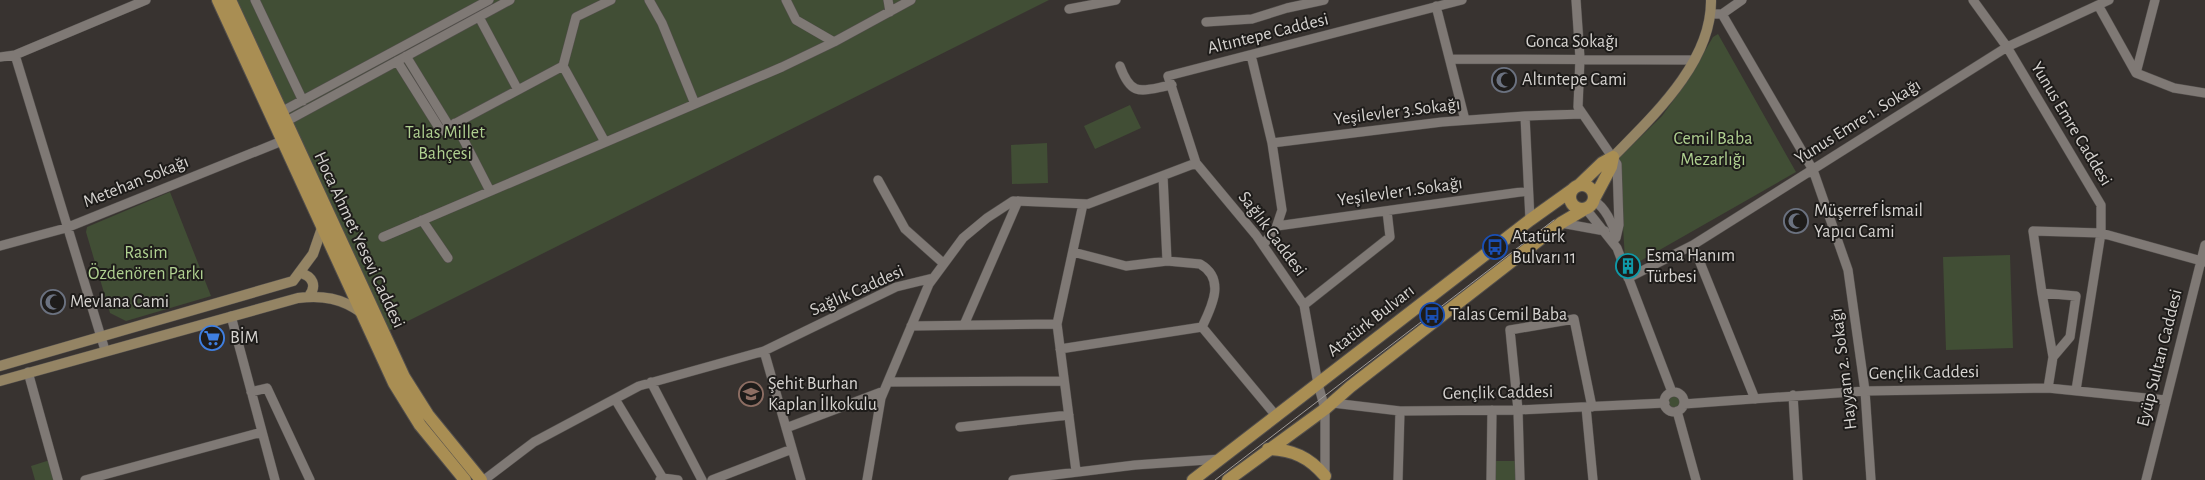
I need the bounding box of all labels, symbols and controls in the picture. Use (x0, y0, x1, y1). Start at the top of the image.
street label: Altıntepe Caddesi (1206, 10, 1330, 58)
street label: Gonca Sokağı (1526, 33, 1618, 51)
street label: Yunus Emre Caddesi (2027, 59, 2115, 189)
mosque icon: Altıntepe Cami (1491, 67, 1517, 93)
place label: Altıntepe Cami (1522, 71, 1627, 89)
street label: Yunus Emre 1. Sokağı (1792, 76, 1924, 168)
street label: Yeşilevler 3.Sokağı (1333, 95, 1461, 129)
park label: Talas Millet Bahçesi (405, 124, 485, 163)
park label: Cemil Baba Mezarlığı (1673, 130, 1753, 169)
street label: Hoca Ahmet Yesevi Caddesi (310, 149, 408, 331)
street label: Metehan Sokağı (81, 153, 191, 211)
street label: Yeşilevler 1.Sokağı (1336, 174, 1464, 210)
street label: Sağlık Caddesi (1234, 188, 1310, 280)
place label: Müşerref İsmail Yapıcı Cami (1814, 200, 1923, 241)
mosque icon: Müşerref İsmail Yapıcı Cami (1783, 208, 1809, 234)
place label: Atatürk Bulvarı 11 (1512, 228, 1576, 267)
bus stop icon: Atatürk Bulvarı 11 (1482, 234, 1508, 260)
park label: Rasim Özdenören Parkı (88, 244, 204, 283)
place label: Esma Hanım Türbesi (1646, 247, 1735, 286)
building icon: Esma Hanım Türbesi (1615, 253, 1641, 279)
street label: Sağlık Caddesi (807, 262, 907, 320)
street label: Atatürk Bulvarı (1324, 282, 1418, 360)
street label: Eyüp Sultan Caddesi (2134, 287, 2186, 429)
mosque icon: Mevlana Cami (40, 289, 66, 315)
place label: Mevlana Cami (70, 293, 169, 311)
bus stop icon: Talas Cemil Baba (1419, 302, 1445, 328)
place label: Talas Cemil Baba (1450, 306, 1567, 324)
street label: Hayyam 2. Sokağı (1828, 307, 1860, 431)
supermarket icon: BİM (199, 325, 225, 351)
place label: BİM (230, 327, 259, 347)
street label: Gençlik Caddesi (1869, 363, 1979, 383)
place label: Şehit Burhan Kaplan İlkokulu (768, 375, 877, 414)
school or university icon: Şehit Burhan Kaplan İlkokulu (738, 381, 764, 407)
street label: Gençlik Caddesi (1443, 383, 1553, 403)

